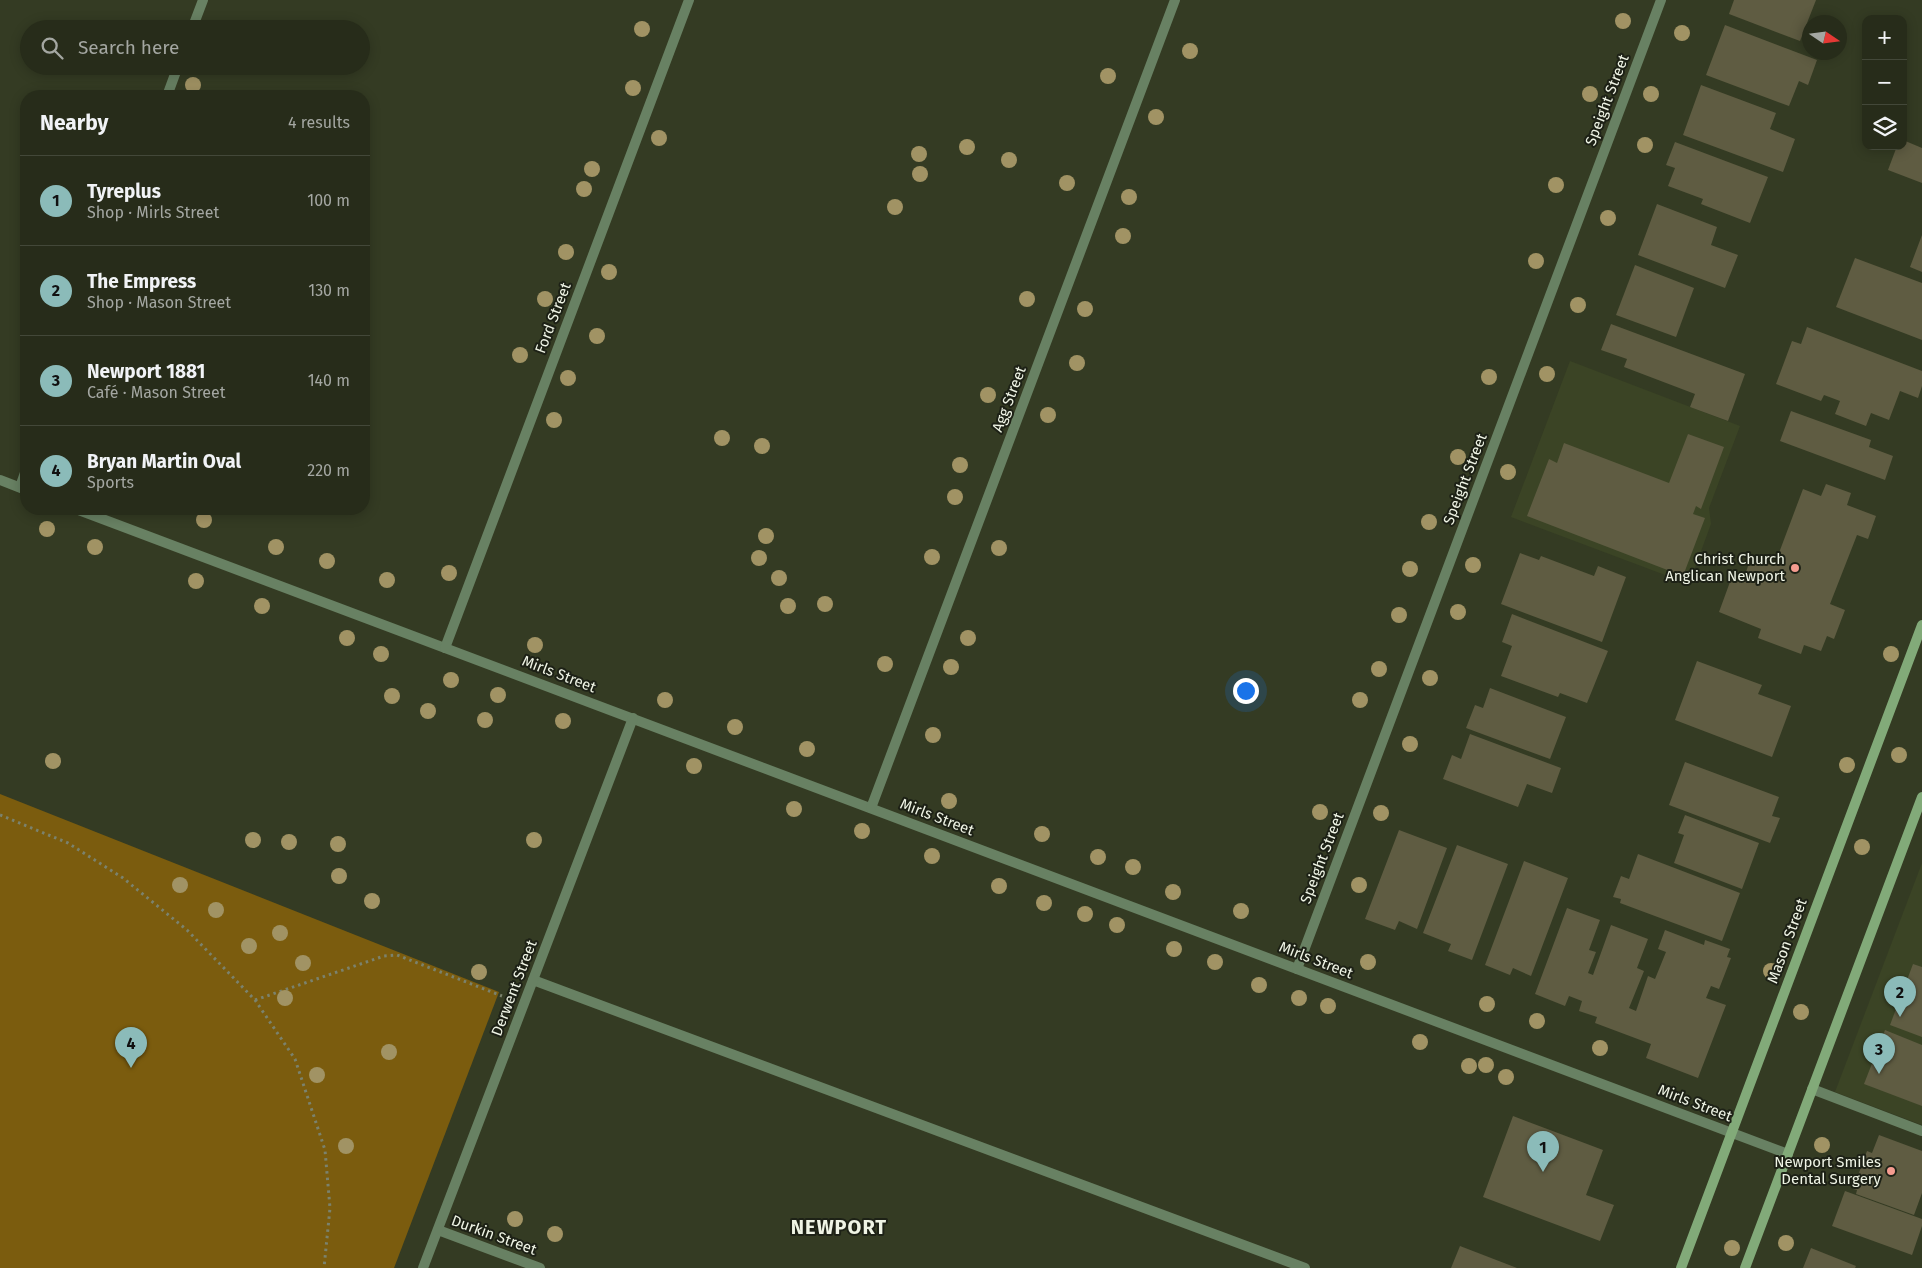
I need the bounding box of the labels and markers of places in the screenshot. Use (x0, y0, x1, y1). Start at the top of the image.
place label: Christ Church Anglican Newport (1665, 550, 1786, 585)
marker: Christ Church Anglican Newport (1789, 562, 1801, 574)
pin: 2 (1884, 976, 1916, 1017)
pin: 4 (115, 1027, 147, 1068)
pin: 3 (1863, 1033, 1895, 1074)
pin: 1 (1527, 1131, 1559, 1172)
place label: Newport Smiles Dental Surgery (1774, 1153, 1882, 1188)
marker: Newport Smiles Dental Surgery (1885, 1165, 1897, 1177)

